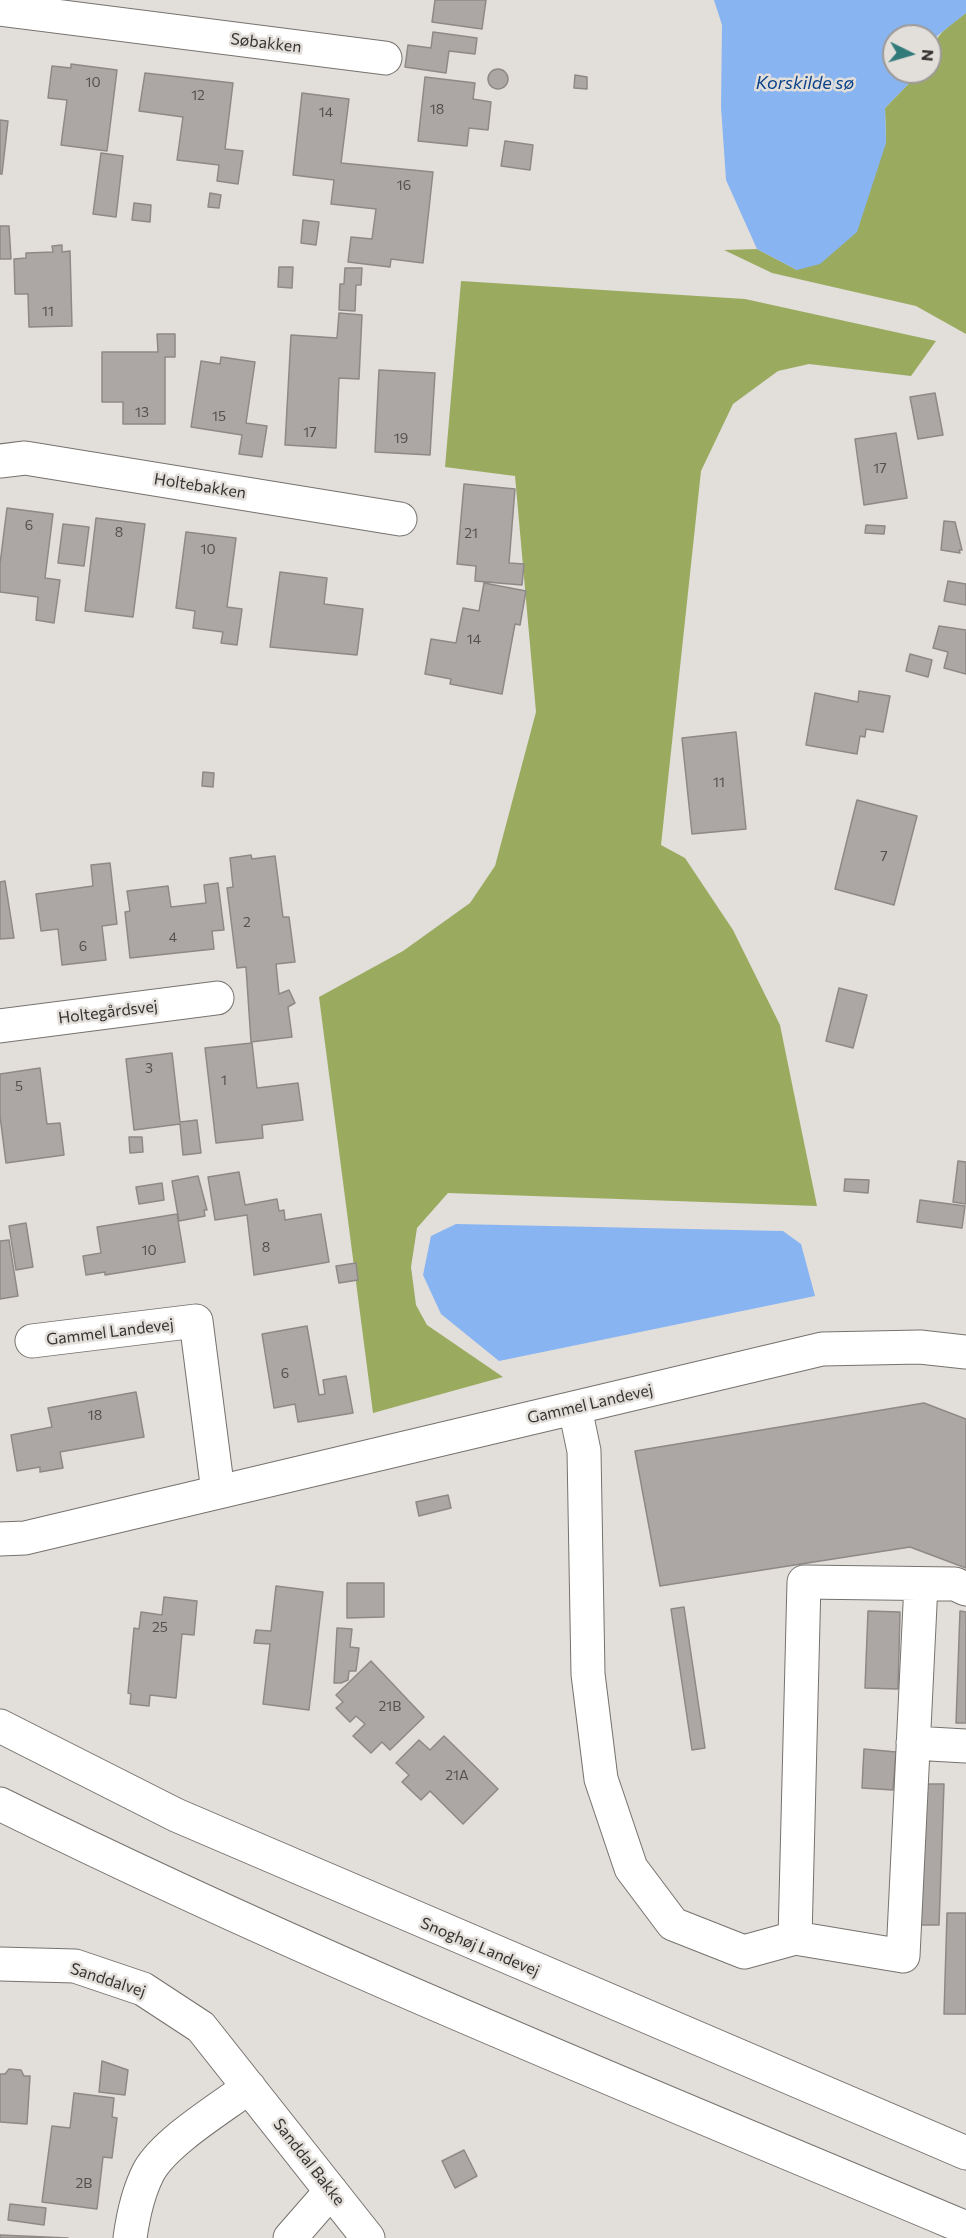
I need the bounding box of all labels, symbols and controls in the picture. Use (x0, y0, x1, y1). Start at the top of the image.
north arrow (882, 24, 942, 84)
street label: Søbakken (229, 29, 303, 57)
text: N (918, 49, 938, 62)
water label: Korskilde sø (756, 72, 854, 94)
house number: 10 (85, 74, 101, 90)
house number: 12 (191, 87, 205, 103)
house number: 18 (430, 101, 444, 117)
house number: 14 (319, 104, 333, 120)
house number: 16 (397, 177, 411, 193)
house number: 11 (42, 303, 54, 319)
house number: 13 (135, 404, 149, 420)
house number: 15 (212, 408, 226, 424)
house number: 17 (303, 424, 317, 440)
house number: 19 (394, 430, 408, 446)
house number: 17 (873, 460, 887, 476)
street label: Holtebakken (153, 469, 247, 503)
house number: 6 (25, 517, 33, 533)
house number: 8 (115, 524, 123, 540)
house number: 21 (464, 525, 478, 541)
house number: 10 (200, 541, 216, 557)
house number: 14 (467, 631, 481, 647)
house number: 11 (713, 774, 725, 790)
house number: 7 (880, 848, 888, 864)
house number: 2 (243, 914, 251, 930)
house number: 4 (169, 929, 177, 945)
house number: 6 (79, 938, 87, 954)
street label: Holtegårdsvej (57, 996, 159, 1028)
house number: 3 (145, 1060, 153, 1076)
house number: 1 (221, 1072, 227, 1088)
house number: 5 (15, 1078, 23, 1094)
house number: 8 (262, 1239, 270, 1255)
house number: 10 (141, 1242, 157, 1258)
street label: Gammel Landevej (45, 1315, 175, 1349)
house number: 6 (281, 1365, 289, 1381)
street label: Gammel Landevej (525, 1380, 655, 1428)
house number: 18 (88, 1407, 102, 1423)
house number: 25 (152, 1619, 168, 1635)
house number: 21B (379, 1698, 401, 1714)
house number: 21A (445, 1767, 469, 1783)
street label: Snoghøj Landevej (418, 1913, 542, 1981)
street label: Sanddalvej (68, 1959, 148, 2001)
street label: Sanddal Bakke (269, 2115, 349, 2209)
house number: 2B (76, 2175, 92, 2191)

